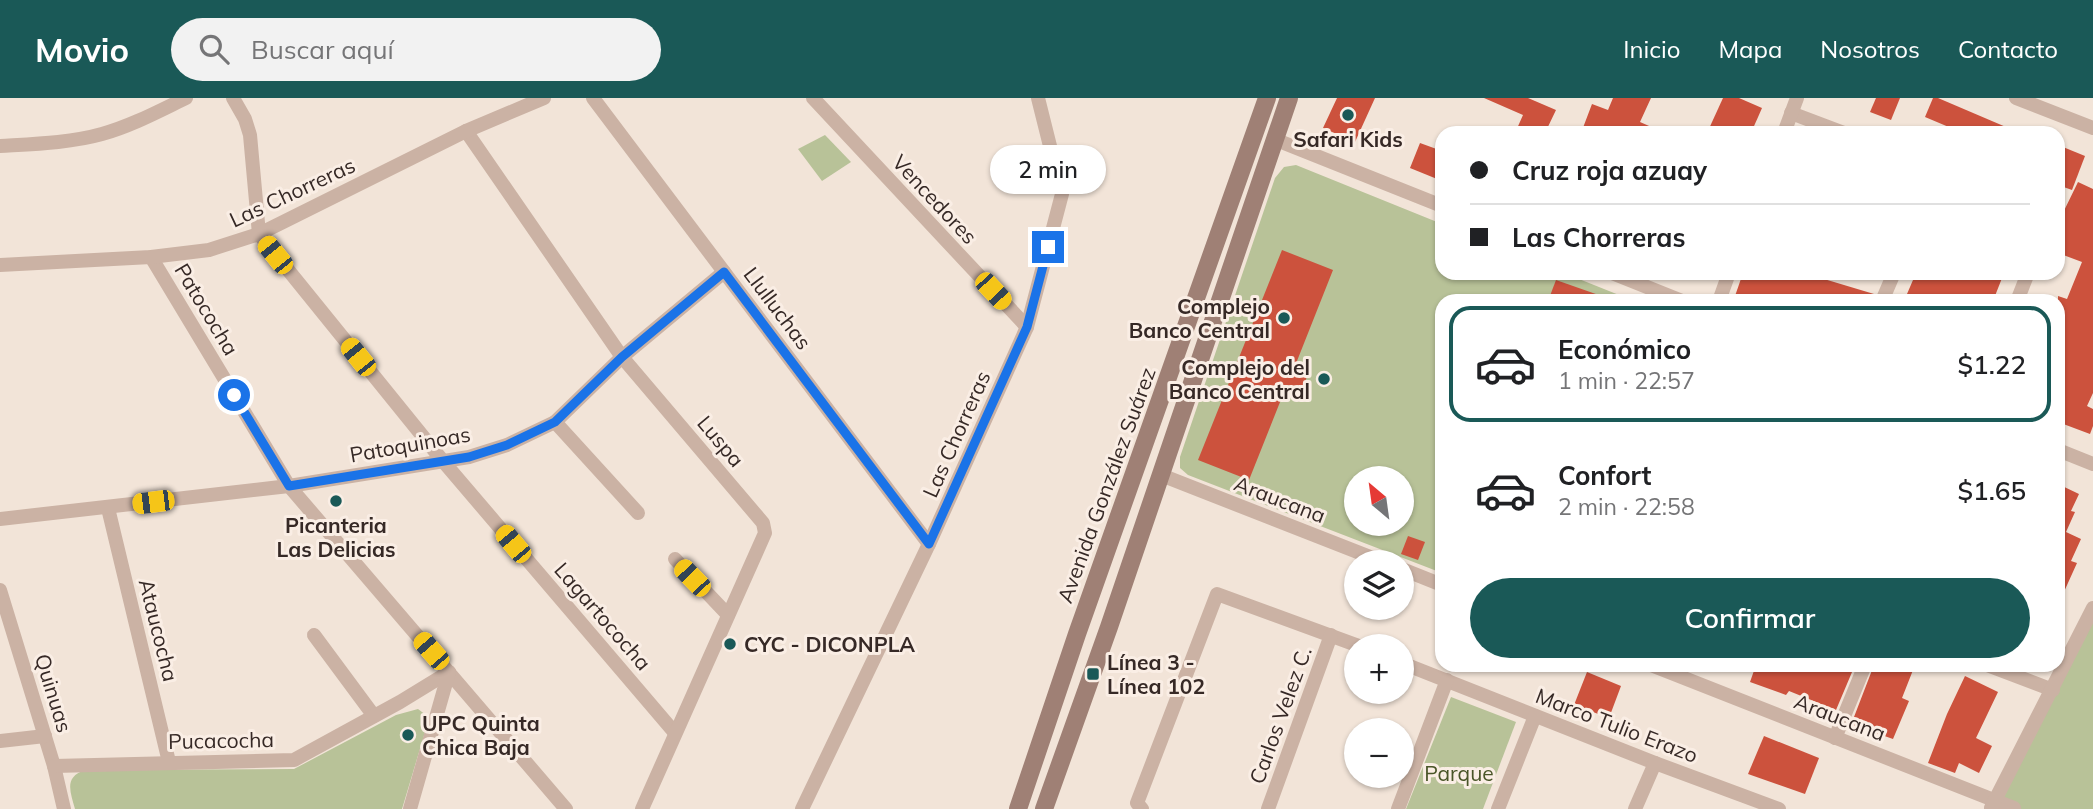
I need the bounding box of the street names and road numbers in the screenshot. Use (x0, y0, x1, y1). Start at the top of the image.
street label: Vencedores (887, 149, 983, 249)
street label: Las Chorreras (225, 152, 359, 232)
street label: Patococha (169, 258, 245, 360)
street label: Llulluchas (739, 262, 817, 354)
street label: Avenida González Suárez (1051, 364, 1161, 606)
street label: Las Chorreras (917, 367, 995, 501)
street label: Luspa (692, 410, 750, 472)
street label: Patoquinoas (348, 421, 472, 467)
street label: Araucana (1231, 470, 1329, 528)
street label: Lagartococha (549, 557, 657, 675)
street label: Ataucocha (134, 576, 184, 684)
street label: Carlos Velez C. (1243, 643, 1317, 787)
street label: Quinuas (30, 651, 78, 735)
street label: Marco Tulio Erazo (1532, 682, 1702, 768)
street label: Araucana (1791, 688, 1889, 746)
street label: Pucacocha (168, 726, 274, 754)

